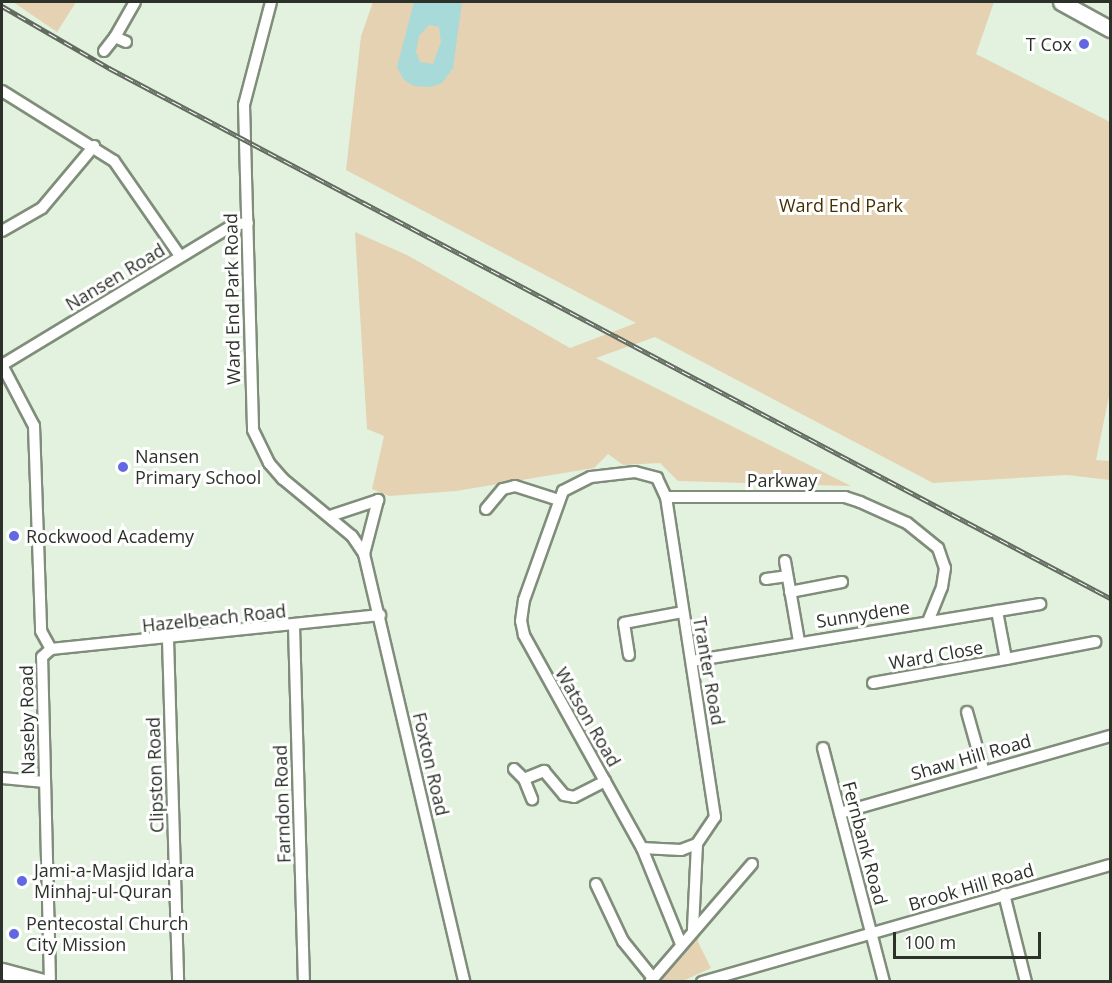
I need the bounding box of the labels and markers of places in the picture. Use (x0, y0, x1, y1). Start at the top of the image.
place label: T Cox (1026, 33, 1072, 55)
marker: T Cox (1077, 37, 1091, 51)
place label: Nansen Primary School (135, 446, 261, 488)
marker: Nansen Primary School (116, 460, 130, 474)
place label: Rockwood Academy (26, 525, 194, 547)
marker: Rockwood Academy (7, 529, 21, 543)
place label: Jami-a-Masjid Idara Minhaj-ul-Quran (34, 860, 195, 902)
marker: Jami-a-Masjid Idara Minhaj-ul-Quran (15, 874, 29, 888)
place label: Pentecostal Church City Mission (26, 913, 189, 956)
marker: Pentecostal Church City Mission (7, 927, 21, 941)

